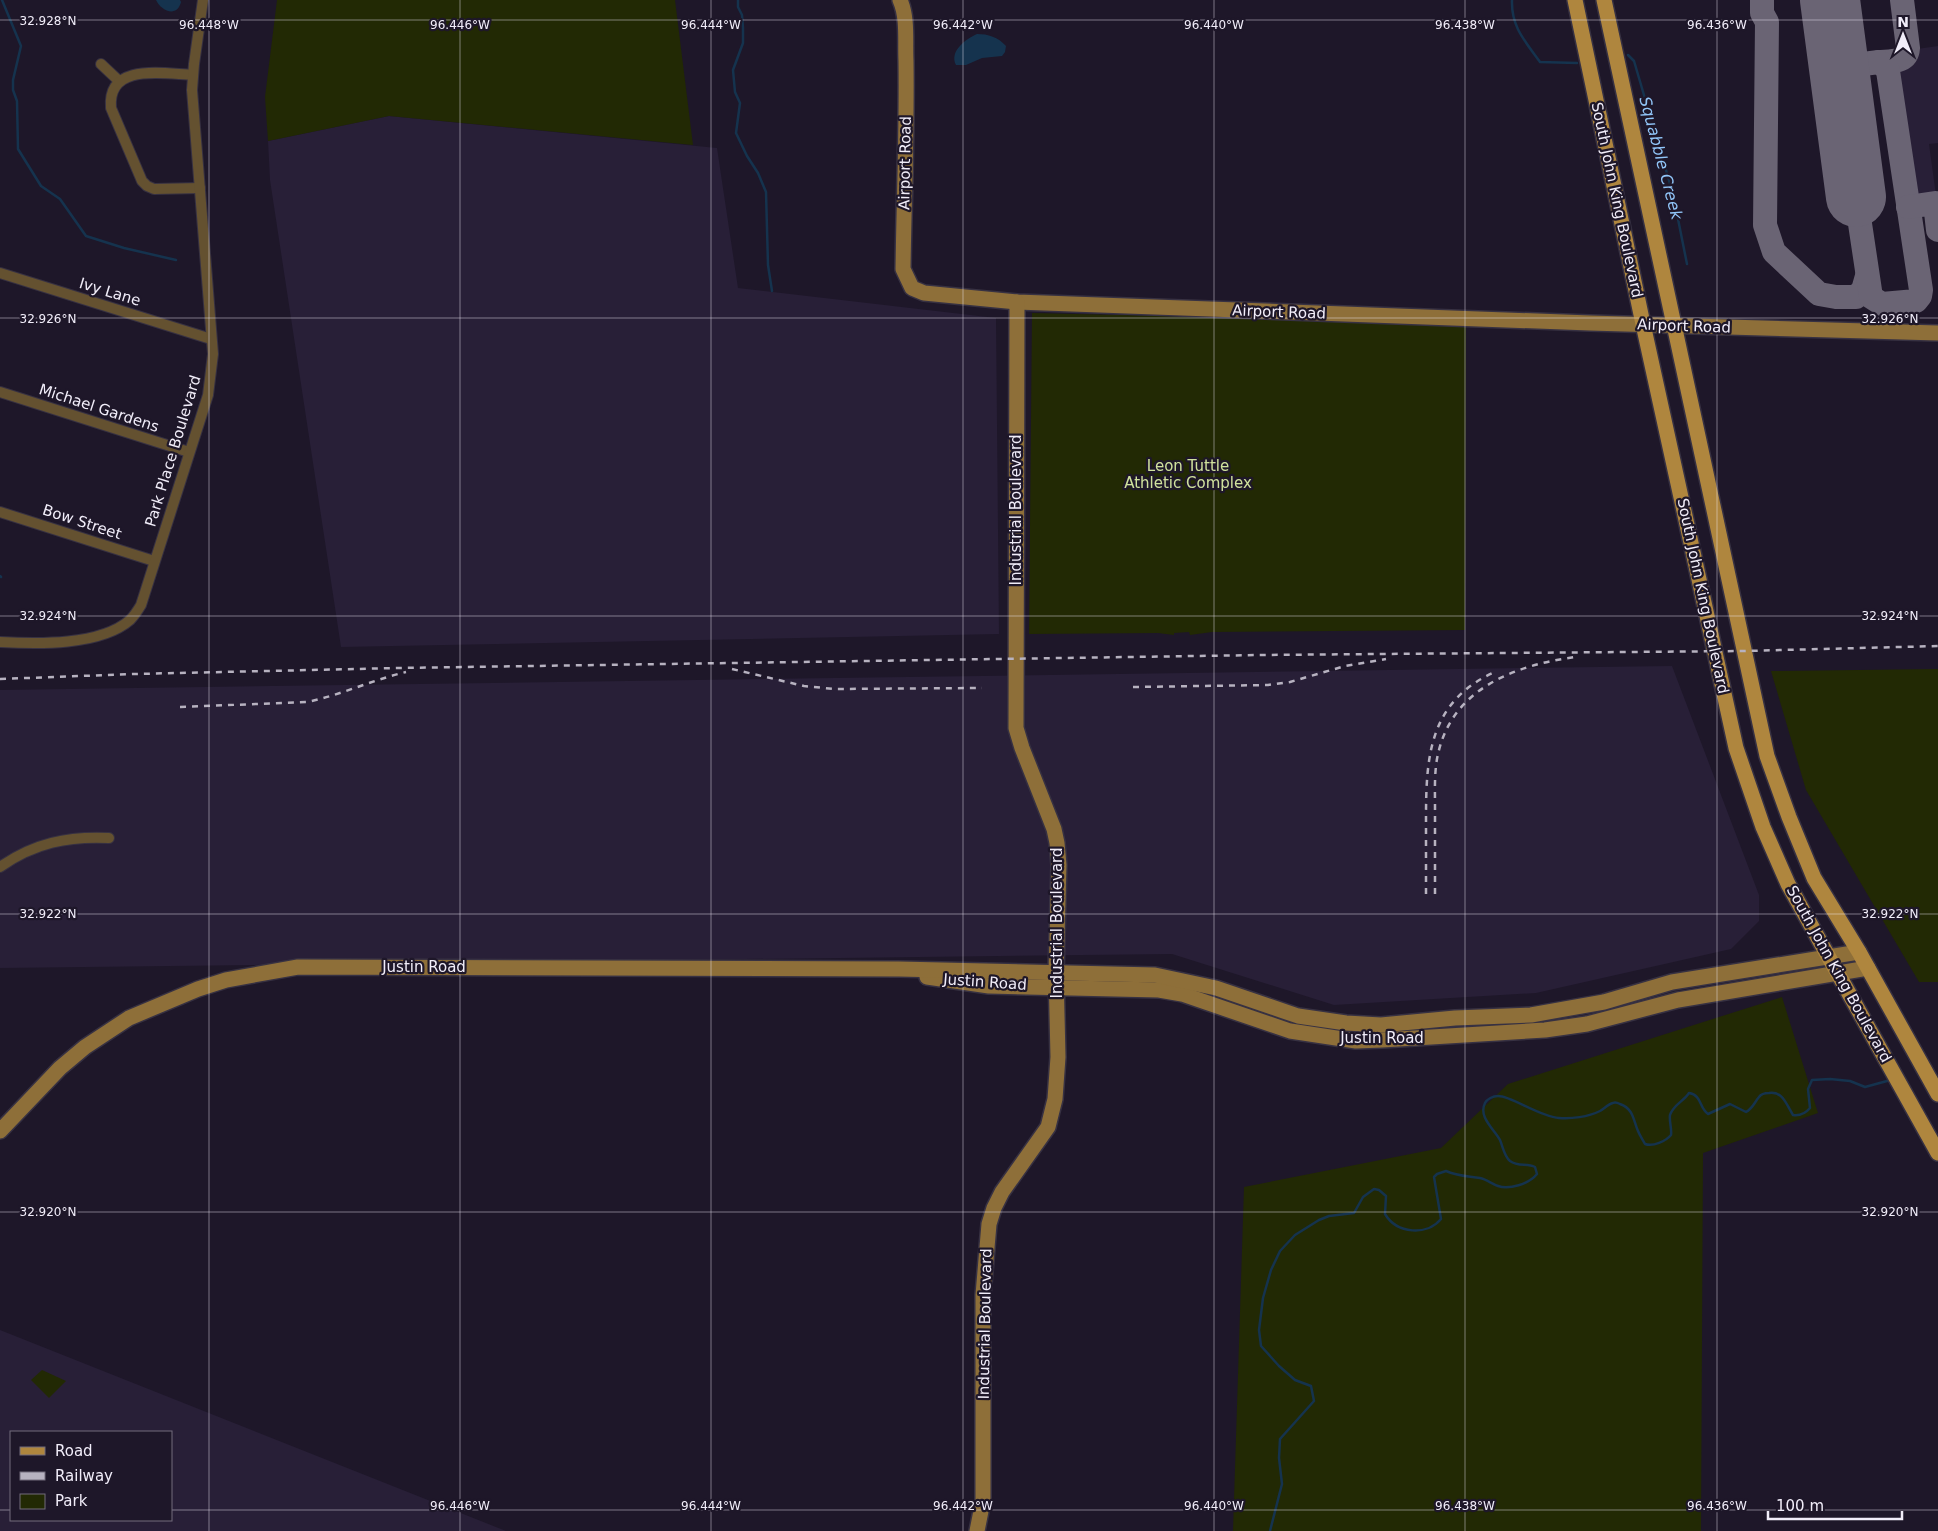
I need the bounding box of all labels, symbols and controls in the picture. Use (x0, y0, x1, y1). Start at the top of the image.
north arrow (1878, 10, 1928, 60)
text: 32.928°N (20, 14, 76, 28)
text: N (1897, 14, 1909, 30)
text: 96.448°W (179, 18, 239, 32)
text: 96.446°W (430, 18, 490, 32)
text: 96.444°W (681, 18, 741, 32)
text: 96.442°W (933, 18, 993, 32)
text: 96.440°W (1184, 18, 1244, 32)
text: 96.438°W (1435, 18, 1495, 32)
text: 96.436°W (1687, 18, 1747, 32)
water label: Squabble Creek (1635, 94, 1687, 222)
street label: South John King Boulevard (1587, 101, 1647, 299)
street label: Airport Road (895, 116, 915, 210)
street label: Ivy Lane (77, 274, 143, 310)
street label: Airport Road (1232, 301, 1326, 323)
text: 32.926°N (20, 312, 76, 326)
text: 32.926°N (1862, 312, 1918, 326)
street label: Airport Road (1637, 315, 1731, 337)
street label: Park Place Boulevard (141, 373, 205, 529)
street label: Michael Gardens (37, 380, 161, 436)
street label: Industrial Boulevard (1007, 435, 1025, 585)
park label: Leon Tuttle Athletic Complex (1124, 457, 1252, 492)
street label: South John King Boulevard (1673, 497, 1733, 695)
street label: Bow Street (40, 501, 124, 543)
text: 32.924°N (20, 609, 76, 623)
text: 32.924°N (1862, 609, 1918, 623)
street label: Industrial Boulevard (1048, 848, 1066, 998)
street label: South John King Boulevard (1783, 882, 1895, 1066)
text: 32.922°N (20, 907, 76, 921)
text: 32.922°N (1862, 907, 1918, 921)
street label: Justin Road (381, 958, 466, 976)
street label: Justin Road (942, 970, 1027, 994)
street label: Justin Road (1339, 1029, 1424, 1047)
text: 32.920°N (20, 1205, 76, 1219)
text: 32.920°N (1862, 1205, 1918, 1219)
street label: Industrial Boulevard (975, 1248, 995, 1400)
legend (10, 1431, 172, 1521)
text: Road (55, 1442, 93, 1460)
text: Railway (55, 1467, 113, 1485)
scale bar (1768, 1488, 1902, 1520)
text: Park (55, 1492, 88, 1510)
text: 100 m (1776, 1497, 1824, 1515)
text: 96.446°W (430, 1499, 490, 1513)
text: 96.444°W (681, 1499, 741, 1513)
text: 96.442°W (933, 1499, 993, 1513)
text: 96.440°W (1184, 1499, 1244, 1513)
text: 96.438°W (1435, 1499, 1495, 1513)
text: 96.436°W (1687, 1499, 1747, 1513)

